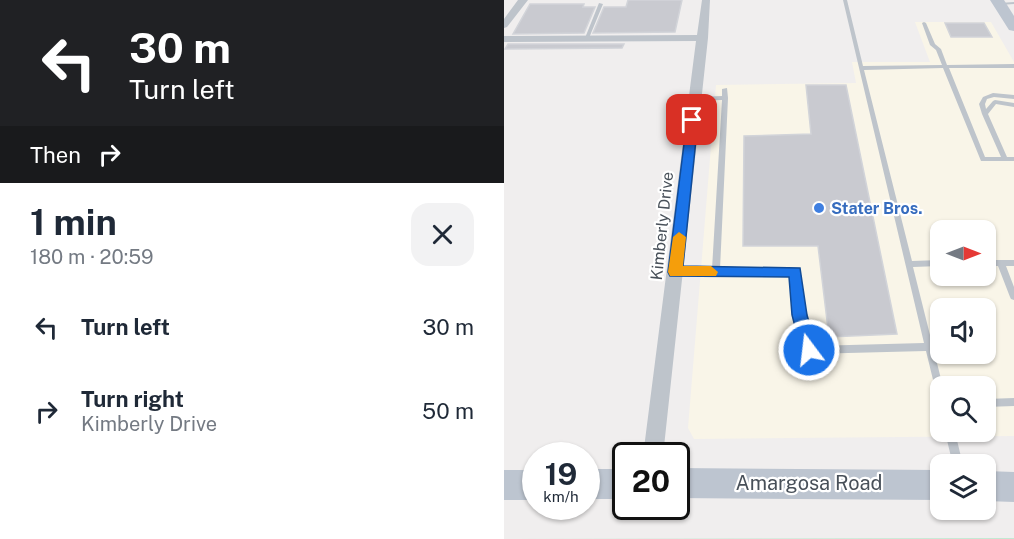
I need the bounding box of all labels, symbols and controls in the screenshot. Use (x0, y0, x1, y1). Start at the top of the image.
text: 30 m (129, 23, 231, 72)
icon: left (30, 24, 108, 102)
text: Turn left (129, 73, 235, 105)
pin (666, 94, 717, 145)
icon: arrive (675, 103, 708, 136)
icon: right (93, 138, 126, 171)
text: Then (30, 142, 81, 168)
street label: Kimberly Drive (647, 171, 677, 281)
place label: Stater Bros. (831, 199, 923, 218)
text: 1 min (30, 201, 117, 243)
marker: Stater Bros. (812, 201, 826, 215)
button: close (411, 203, 474, 266)
north arrow (930, 220, 996, 286)
map controls (930, 220, 996, 520)
text: 180 m · 20:59 (30, 245, 154, 269)
button: sound (930, 298, 996, 364)
icon: left (30, 311, 63, 344)
text: Turn left (81, 314, 170, 340)
text: 30 m (422, 314, 474, 340)
position arrow (777, 318, 841, 382)
button: search (930, 376, 996, 442)
text: Turn right (81, 386, 184, 412)
icon: right (30, 395, 63, 428)
text: 50 m (422, 398, 474, 424)
text: Kimberly Drive (81, 412, 217, 436)
speed limit sign: 20 (612, 442, 690, 520)
button: layers (930, 454, 996, 520)
text: 19 (545, 456, 577, 492)
street label: Amargosa Road (736, 471, 882, 495)
text: km/h (543, 488, 579, 505)

